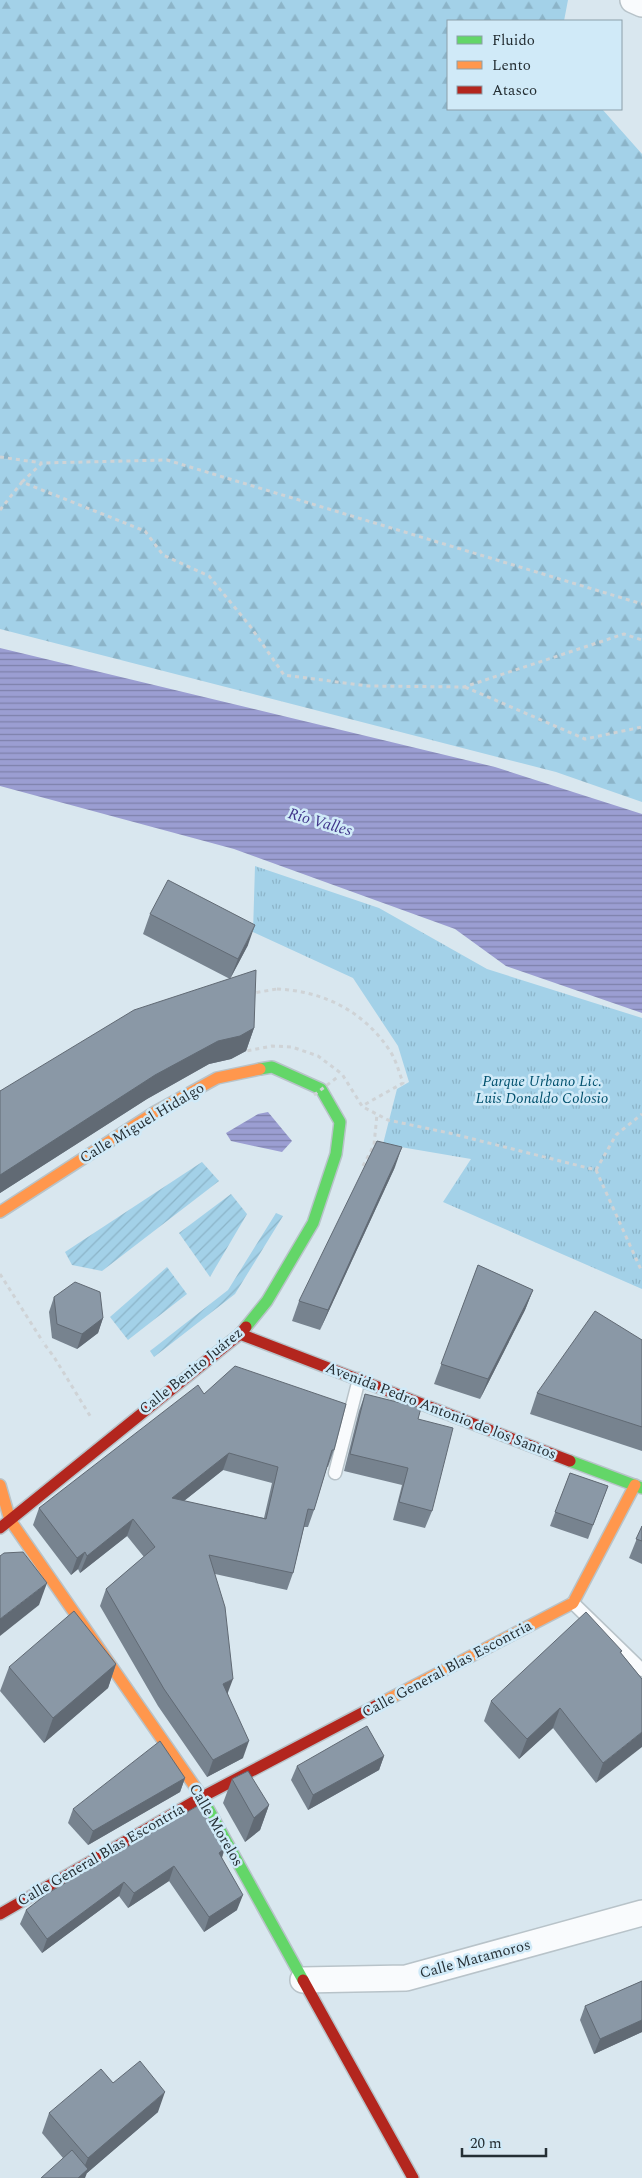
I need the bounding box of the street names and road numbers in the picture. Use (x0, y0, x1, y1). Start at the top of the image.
street label: Calle Miguel Hidalgo (75, 1077, 209, 1169)
street label: Calle Benito Juárez (134, 1322, 248, 1420)
street label: Avenida Pedro Antonio de los Santos (322, 1356, 560, 1466)
street label: Calle General Blas Escontria (358, 1614, 537, 1724)
street label: Calle Morelos (183, 1779, 249, 1871)
street label: Calle General Blas Escontría (13, 1797, 189, 1912)
street label: Calle Matamoros (417, 1933, 533, 1985)

